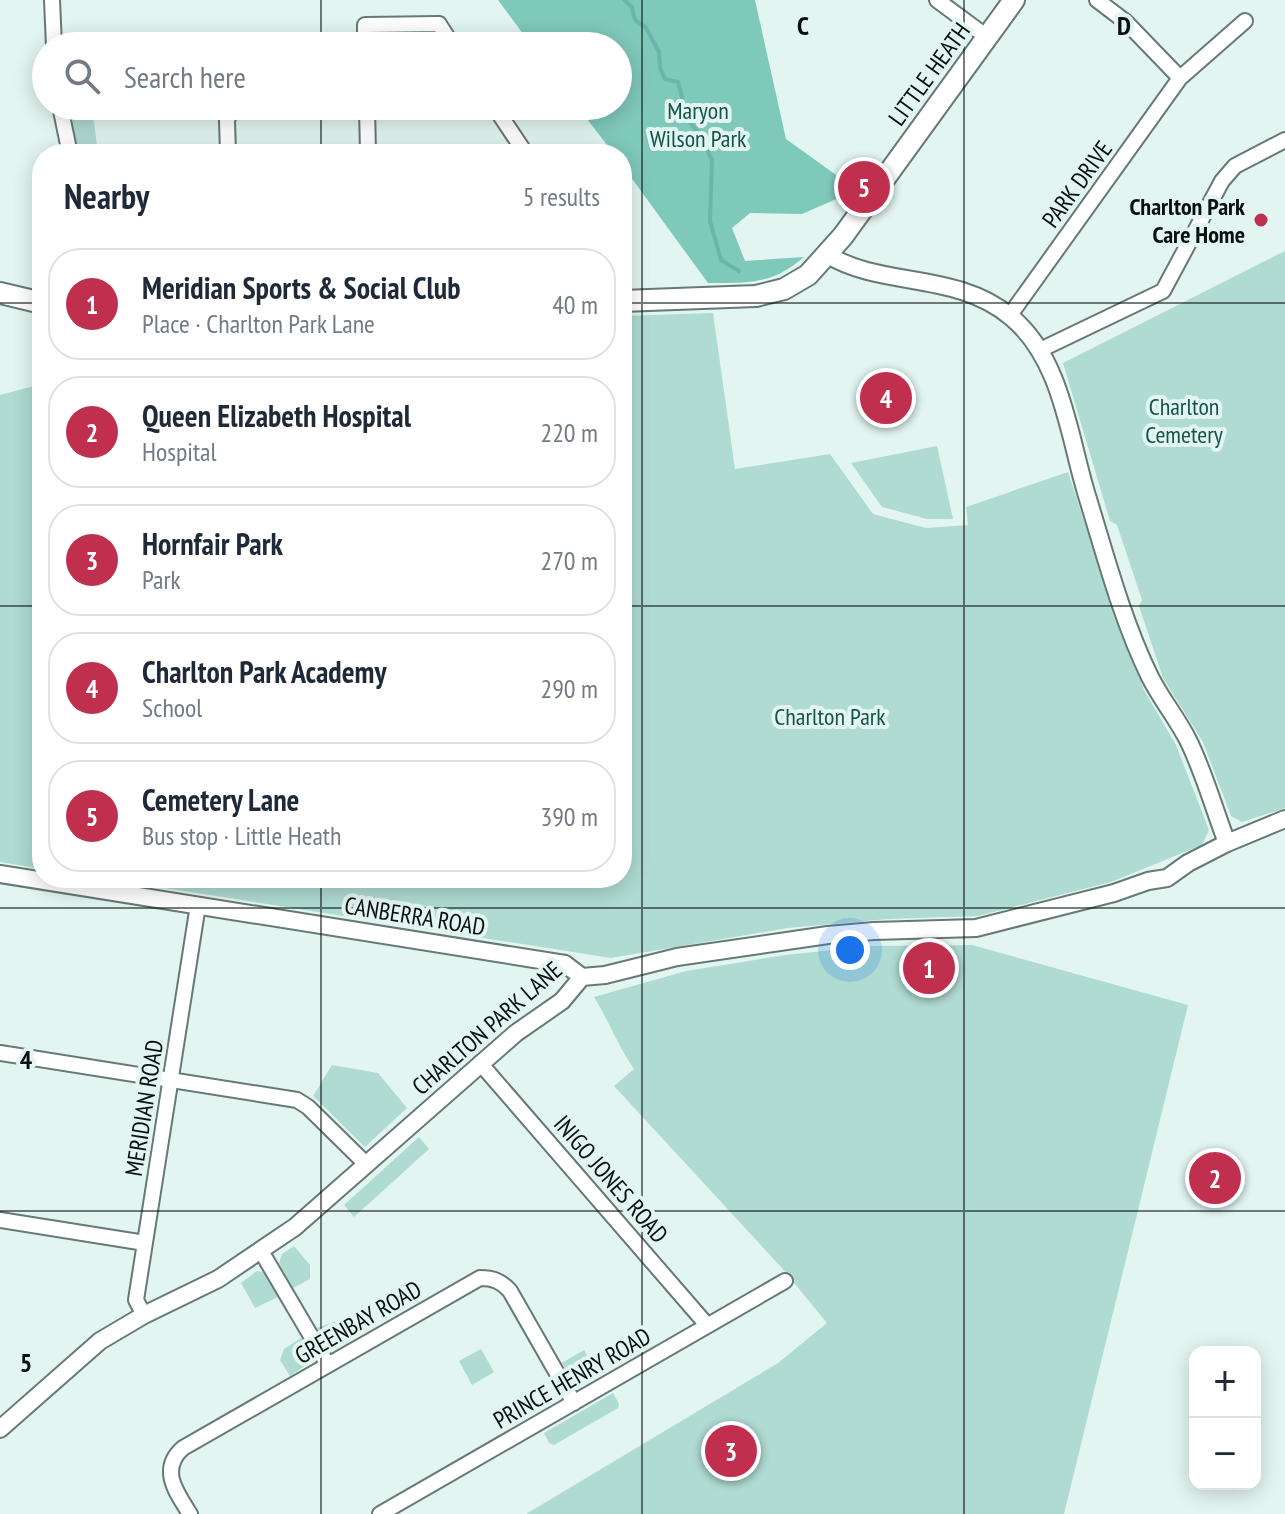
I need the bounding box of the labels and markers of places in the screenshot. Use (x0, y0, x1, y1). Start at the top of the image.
pin: 5 (838, 157, 890, 217)
place label: Charlton Park Care Home (1129, 191, 1245, 250)
marker: Charlton Park Care Home (1252, 211, 1270, 229)
pin: 4 (860, 368, 912, 428)
pin: 1 (903, 938, 955, 998)
pin: 2 (1189, 1148, 1241, 1208)
pin: 3 (705, 1421, 757, 1481)

